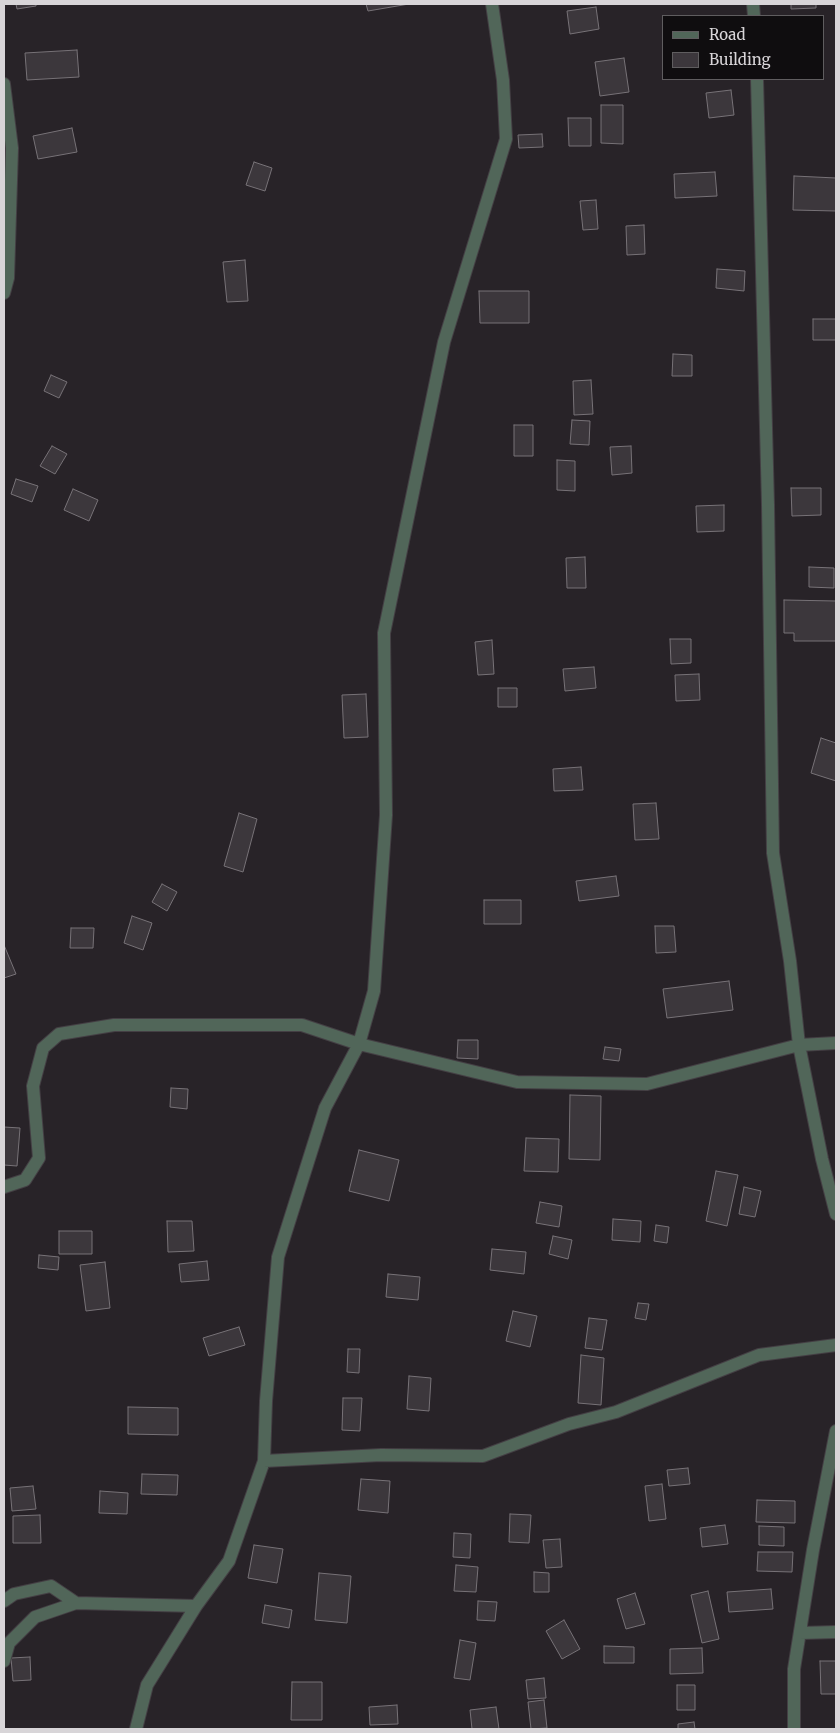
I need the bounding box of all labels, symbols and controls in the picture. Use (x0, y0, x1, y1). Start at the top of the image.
legend (662, 15, 825, 80)
text: Road (709, 25, 745, 44)
text: Building (709, 50, 771, 69)

